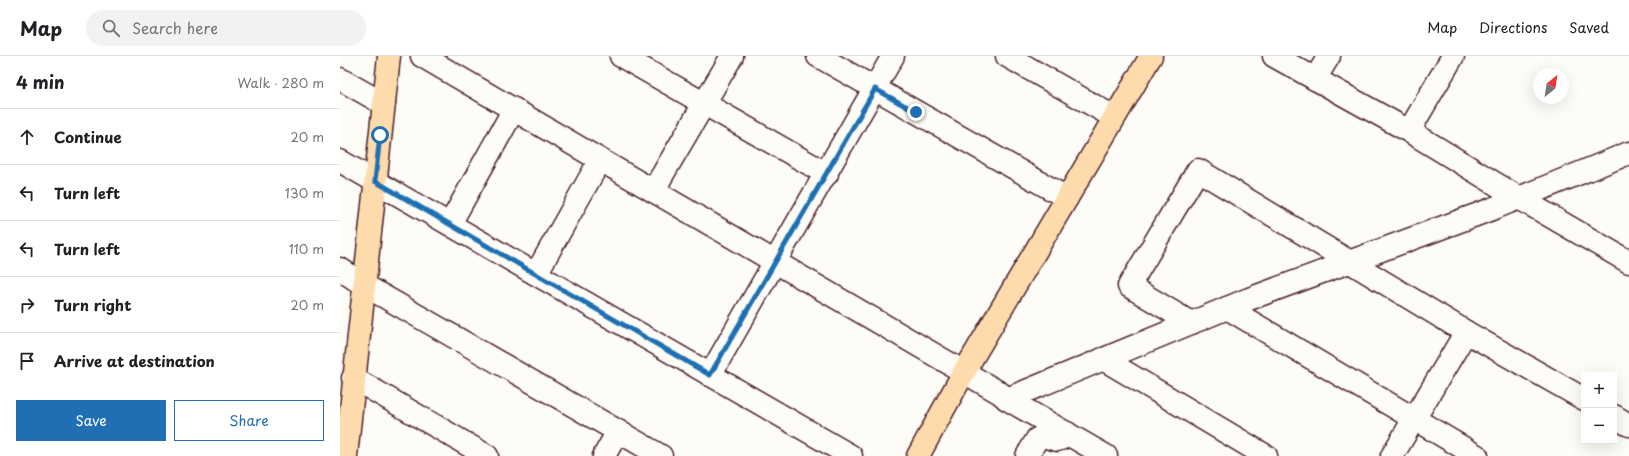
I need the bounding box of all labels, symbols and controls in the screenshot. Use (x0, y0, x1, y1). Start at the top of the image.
search box (86, 10, 366, 46)
text: Map (20, 14, 62, 42)
text: Search here (132, 16, 218, 39)
icon: search (100, 17, 122, 39)
text: Map (1427, 17, 1457, 38)
text: Directions (1479, 17, 1547, 38)
text: Saved (1569, 17, 1609, 38)
north arrow (1533, 68, 1569, 104)
text: 4 min (16, 69, 64, 95)
text: Walk · 280 m (237, 73, 324, 92)
route end (907, 103, 925, 121)
text: Continue (54, 125, 122, 148)
icon: ahead (16, 126, 38, 148)
route start (371, 126, 389, 144)
text: 20 m (290, 127, 324, 146)
text: Turn left (54, 181, 120, 204)
icon: left (16, 182, 38, 204)
text: 130 m (285, 183, 324, 202)
text: Turn left (54, 237, 120, 260)
icon: left (16, 238, 38, 260)
text: 110 m (289, 239, 324, 258)
text: Turn right (54, 293, 131, 316)
icon: right (16, 294, 38, 316)
text: 20 m (290, 295, 324, 314)
text: Arrive at destination (54, 349, 215, 372)
icon: arrive (16, 350, 38, 372)
map controls (1581, 372, 1617, 444)
button: + (1581, 372, 1617, 408)
button: Save (16, 400, 166, 441)
button: Share (174, 400, 324, 441)
button: − (1581, 408, 1617, 444)

